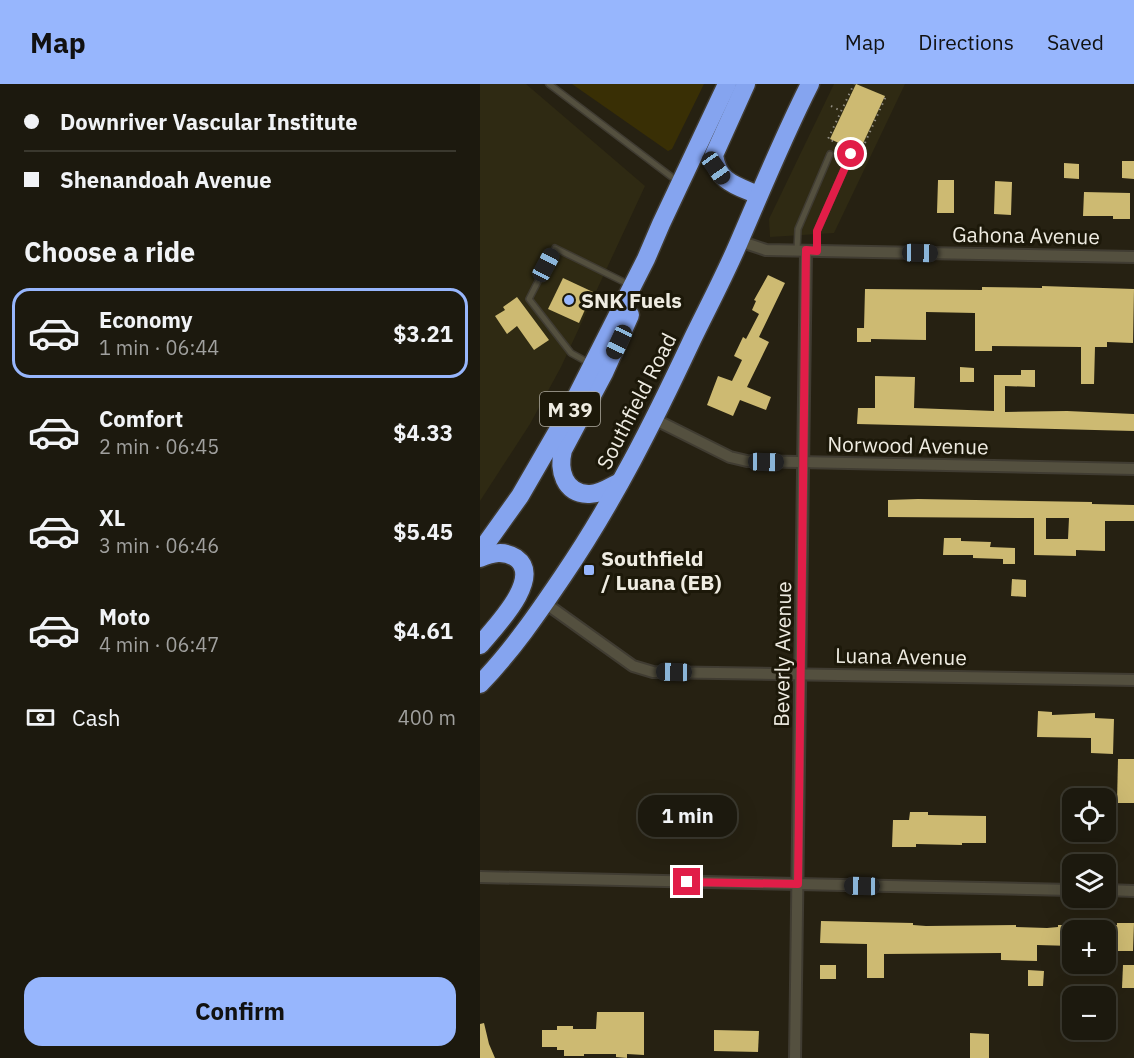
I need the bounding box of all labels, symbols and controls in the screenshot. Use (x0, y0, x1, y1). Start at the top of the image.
text: Map (30, 24, 86, 61)
text: Map (845, 28, 885, 56)
text: Directions (918, 28, 1014, 56)
text: Saved (1047, 28, 1104, 56)
text: Downriver Vascular Institute (60, 107, 358, 136)
route start (837, 140, 864, 167)
car (698, 148, 734, 188)
text: Shenandoah Avenue (60, 165, 272, 194)
street label: Gahona Avenue (952, 220, 1100, 250)
text: Choose a ride (24, 234, 195, 269)
car (902, 244, 938, 262)
car (530, 245, 562, 285)
place label: SNK Fuels (581, 286, 682, 314)
marker: SNK Fuels (562, 293, 576, 307)
text: Economy (99, 305, 193, 334)
icon: car (27, 306, 81, 360)
text: $3.21 (393, 319, 453, 348)
car (603, 322, 635, 362)
street label: Southfield Road (590, 328, 682, 474)
text: 1 min · 06:44 (99, 334, 219, 361)
road number: M 39 (540, 392, 600, 426)
text: Comfort (99, 404, 183, 433)
icon: car (27, 405, 81, 459)
text: $4.33 (393, 418, 453, 447)
street label: Norwood Avenue (827, 430, 989, 460)
text: 2 min · 06:45 (99, 433, 219, 460)
car (748, 453, 784, 471)
text: XL (99, 503, 125, 532)
icon: car (27, 504, 81, 558)
text: $5.45 (393, 517, 453, 546)
text: 3 min · 06:46 (99, 532, 219, 559)
place label: Southfield / Luana (EB) (601, 544, 721, 596)
marker: Southfield / Luana (EB) (582, 563, 596, 577)
street label: Beverly Avenue (767, 581, 797, 727)
text: Moto (99, 602, 150, 631)
icon: car (27, 603, 81, 657)
text: $4.61 (393, 616, 453, 645)
text: 4 min · 06:47 (99, 631, 219, 658)
street label: Luana Avenue (835, 641, 967, 671)
car (656, 663, 692, 681)
icon: cash (24, 701, 57, 734)
text: Cash (72, 703, 121, 732)
text: 400 m (398, 704, 456, 731)
map controls (1062, 788, 1116, 1040)
button: locate (1062, 788, 1116, 842)
callout: 1 min (638, 795, 736, 837)
text: 1 min (661, 802, 714, 829)
button: layers (1062, 854, 1116, 908)
route end (673, 868, 700, 895)
car (844, 877, 880, 895)
button: + (1062, 920, 1116, 974)
button: Confirm (24, 977, 456, 1046)
button: − (1062, 986, 1116, 1040)

